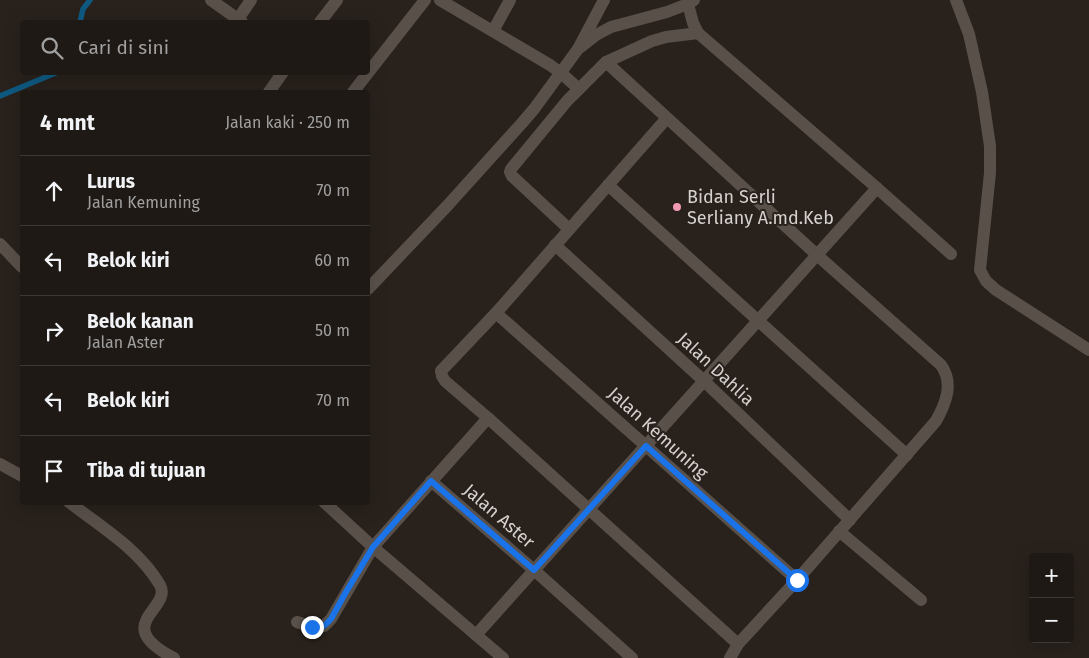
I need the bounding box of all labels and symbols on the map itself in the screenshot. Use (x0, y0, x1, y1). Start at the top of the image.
place label: Bidan Serli Serliany A.md.Keb (687, 186, 834, 229)
marker: Bidan Serli Serliany A.md.Keb (671, 201, 683, 213)
street label: Jalan Dahlia (673, 328, 759, 410)
street label: Jalan Kemuning (603, 382, 713, 484)
street label: Jalan Aster (459, 479, 539, 553)
route start (786, 569, 809, 592)
route end (301, 616, 324, 639)

